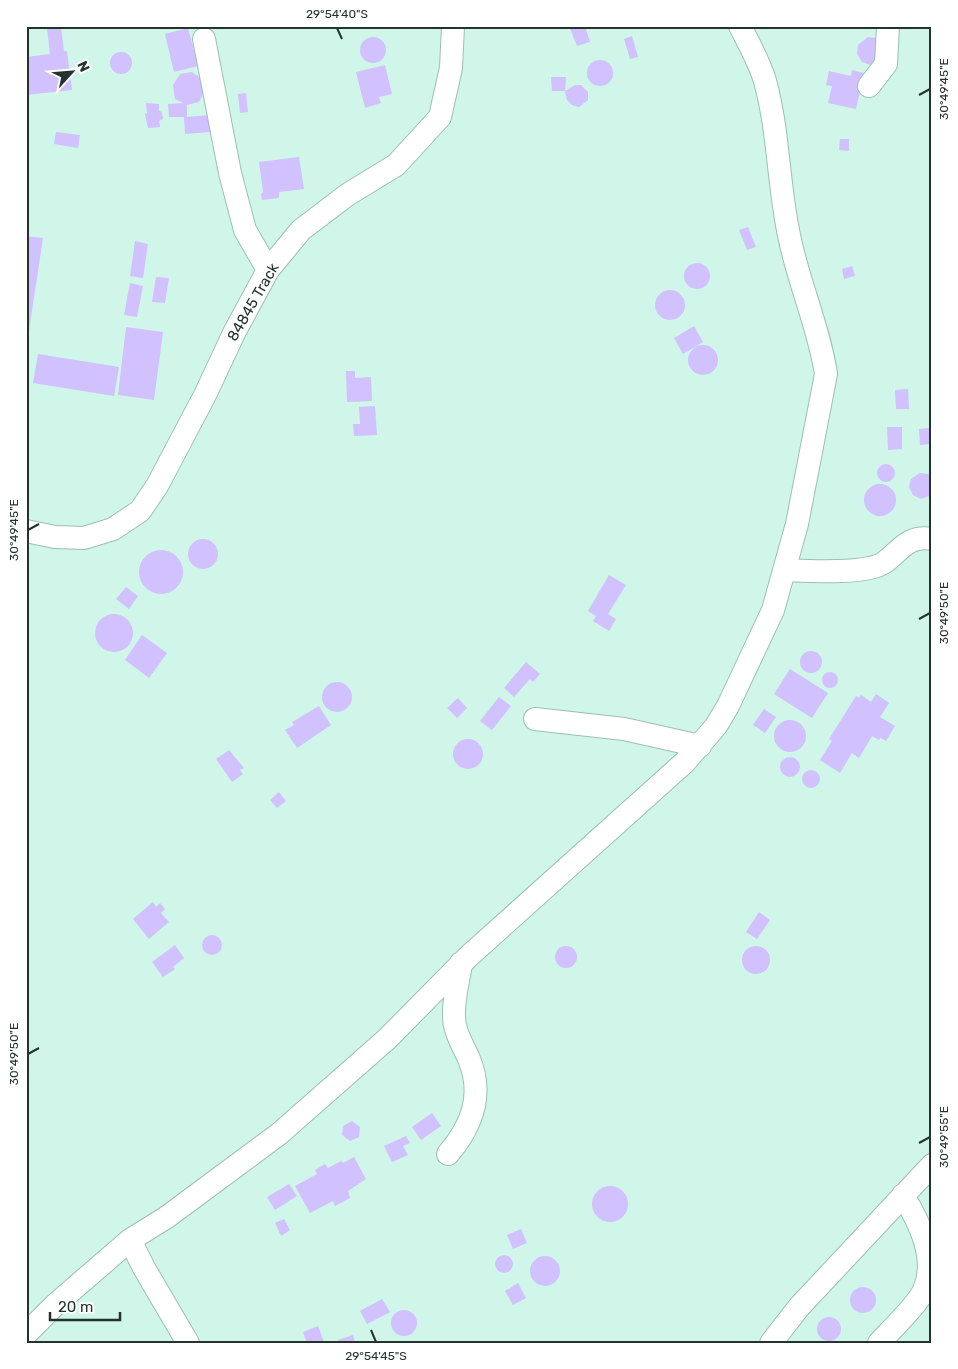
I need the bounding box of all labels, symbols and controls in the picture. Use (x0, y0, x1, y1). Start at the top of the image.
text: 29°54'40"S (306, 7, 368, 21)
north arrow (48, 48, 98, 98)
text: N (73, 58, 93, 75)
text: 30°49'45"E (937, 58, 951, 120)
street label: 84845 Track (223, 259, 283, 344)
text: 30°49'45"E (7, 499, 21, 561)
text: 30°49'50"E (937, 582, 951, 644)
text: 30°49'50"E (7, 1023, 21, 1085)
text: 30°49'55"E (937, 1106, 951, 1168)
scale bar (50, 1289, 120, 1321)
text: 20 m (58, 1298, 93, 1316)
text: 29°54'45"S (345, 1349, 407, 1363)

